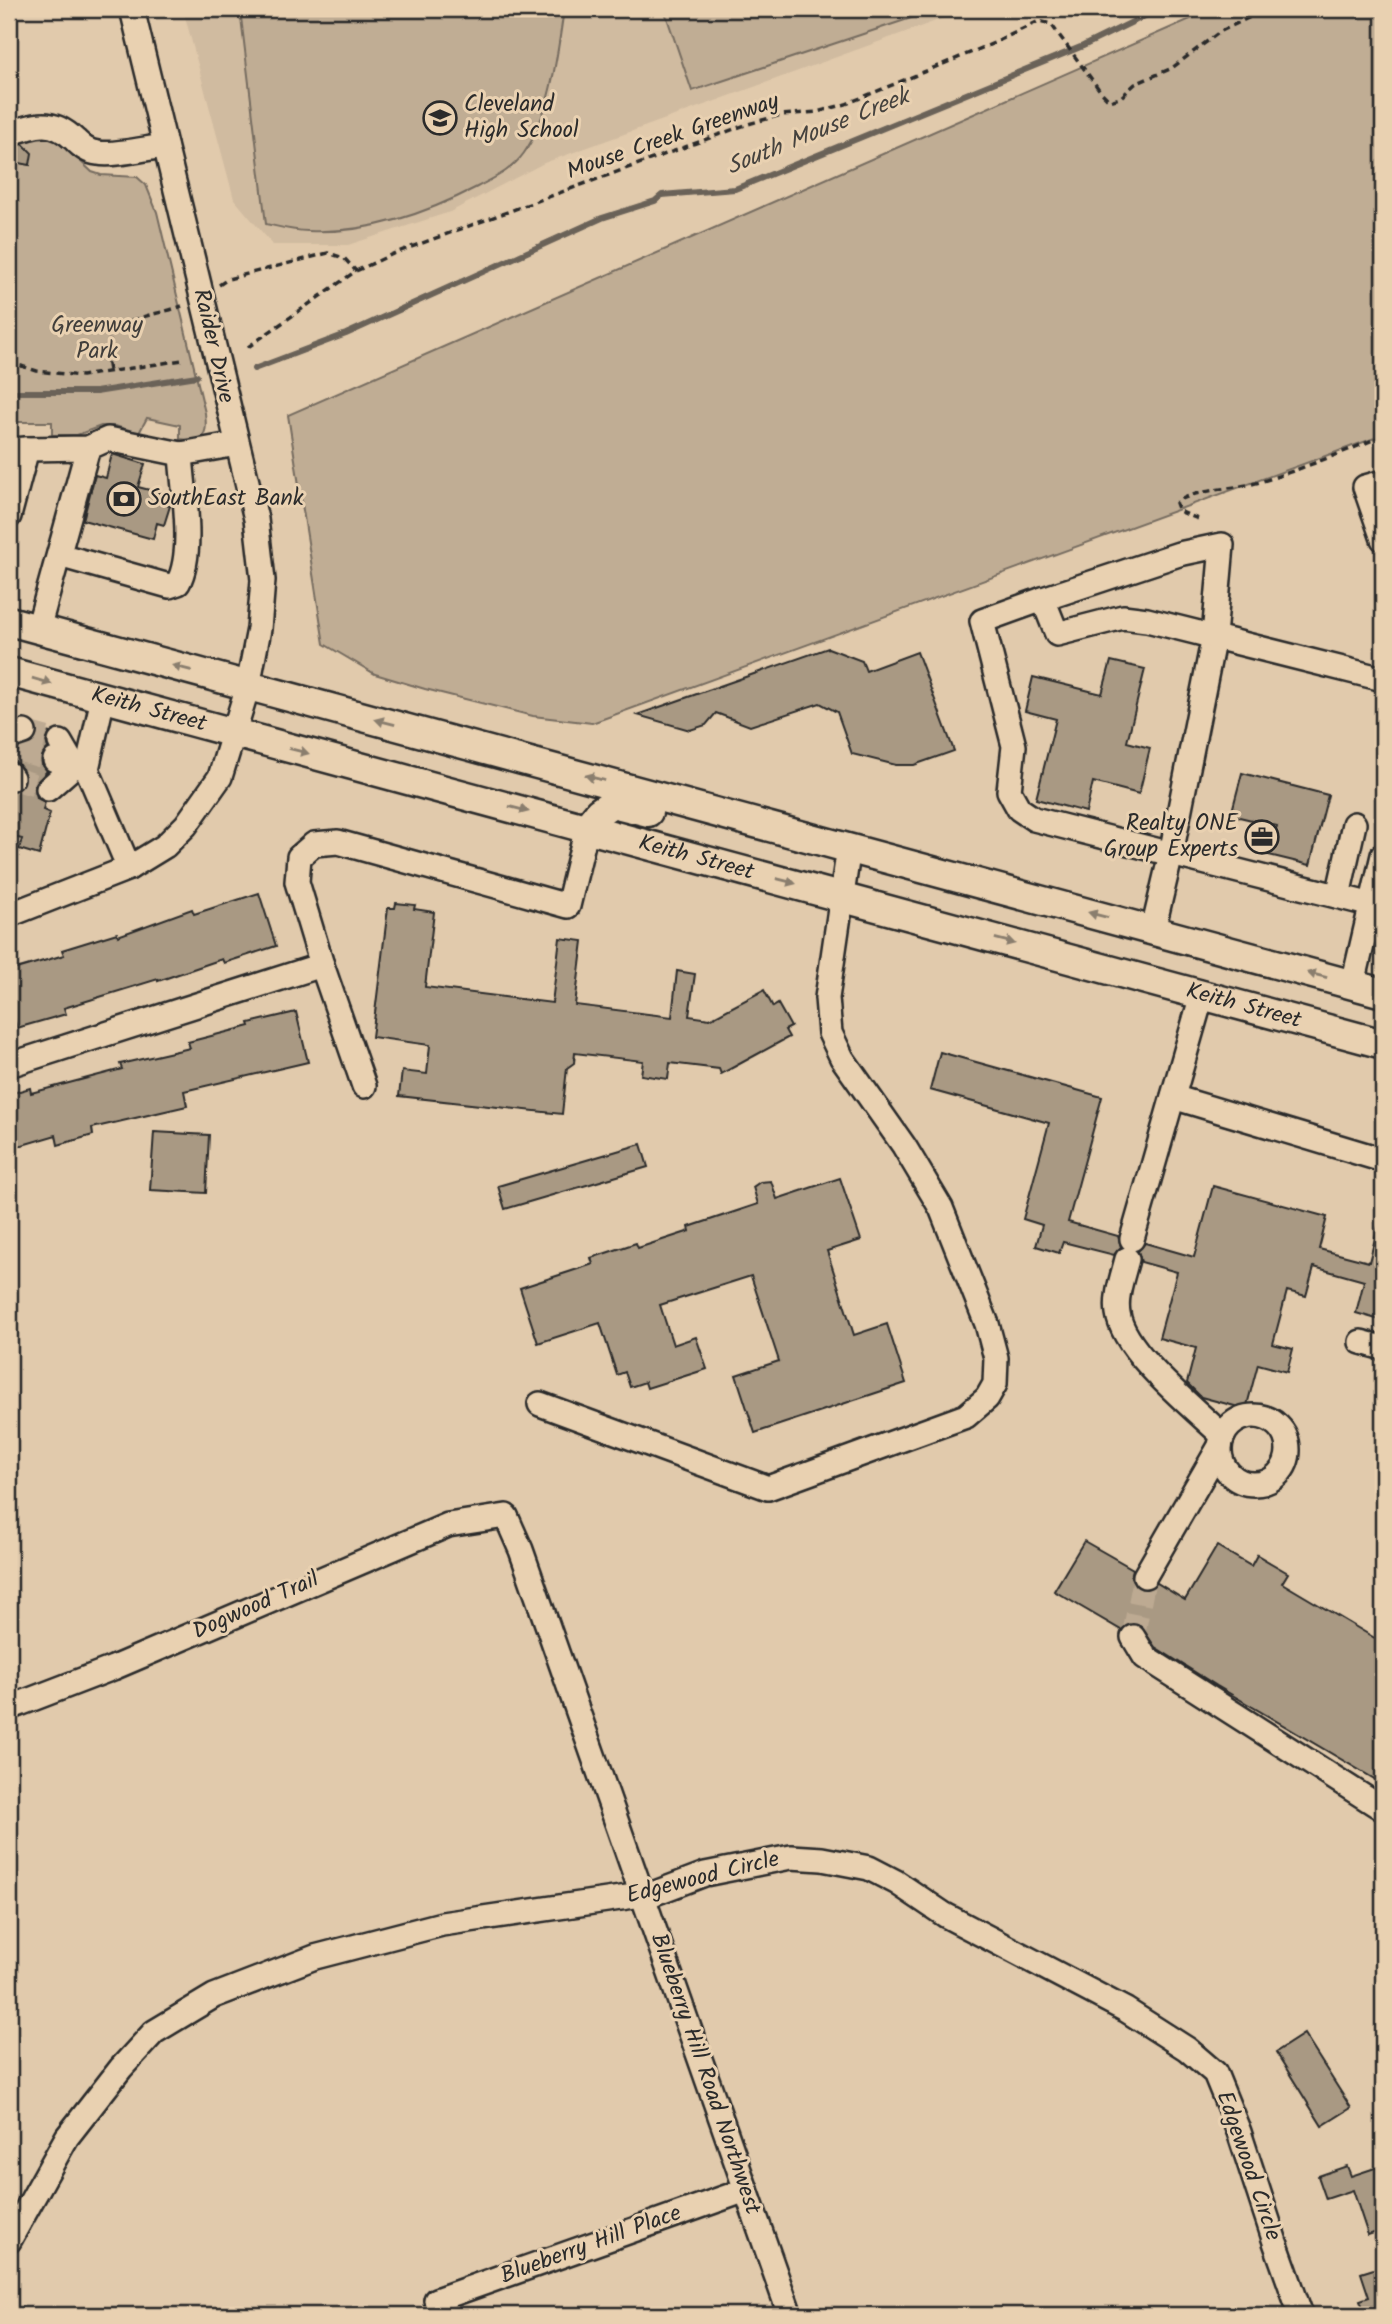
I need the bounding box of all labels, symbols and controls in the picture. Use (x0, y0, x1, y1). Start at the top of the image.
water label: South Mouse Creek (721, 76, 919, 186)
street label: Mouse Creek Greenway (562, 84, 784, 190)
place label: Cleveland High School (464, 87, 579, 149)
school or university icon: Cleveland High School (421, 99, 459, 137)
street label: Raider Drive (182, 285, 244, 407)
park label: Greenway Park (51, 308, 143, 370)
bank icon: SouthEast Bank (105, 480, 143, 518)
place label: SouthEast Bank (148, 481, 304, 517)
one-way arrow (170, 662, 192, 673)
one-way arrow (32, 677, 53, 687)
street label: Keith Street (87, 677, 212, 743)
one-way arrow (374, 717, 395, 727)
one-way arrow (288, 746, 310, 757)
one-way arrow (584, 773, 605, 783)
one-way arrow (508, 804, 530, 815)
place label: Realty ONE Group Experts (1104, 806, 1239, 868)
office icon: Realty ONE Group Experts (1243, 818, 1281, 856)
street label: Keith Street (634, 825, 759, 891)
one-way arrow (776, 877, 797, 887)
one-way arrow (1087, 909, 1109, 920)
one-way arrow (995, 936, 1017, 947)
one-way arrow (1307, 969, 1328, 979)
street label: Keith Street (1182, 973, 1306, 1039)
street label: Dogwood Trail (187, 1562, 325, 1650)
street label: Edgewood Circle (623, 1842, 783, 1914)
street label: Blueberry Hill Road Northwest (640, 1928, 770, 2221)
street label: Edgewood Circle (1206, 2086, 1290, 2246)
street label: Blueberry Hill Place (495, 2196, 687, 2294)

